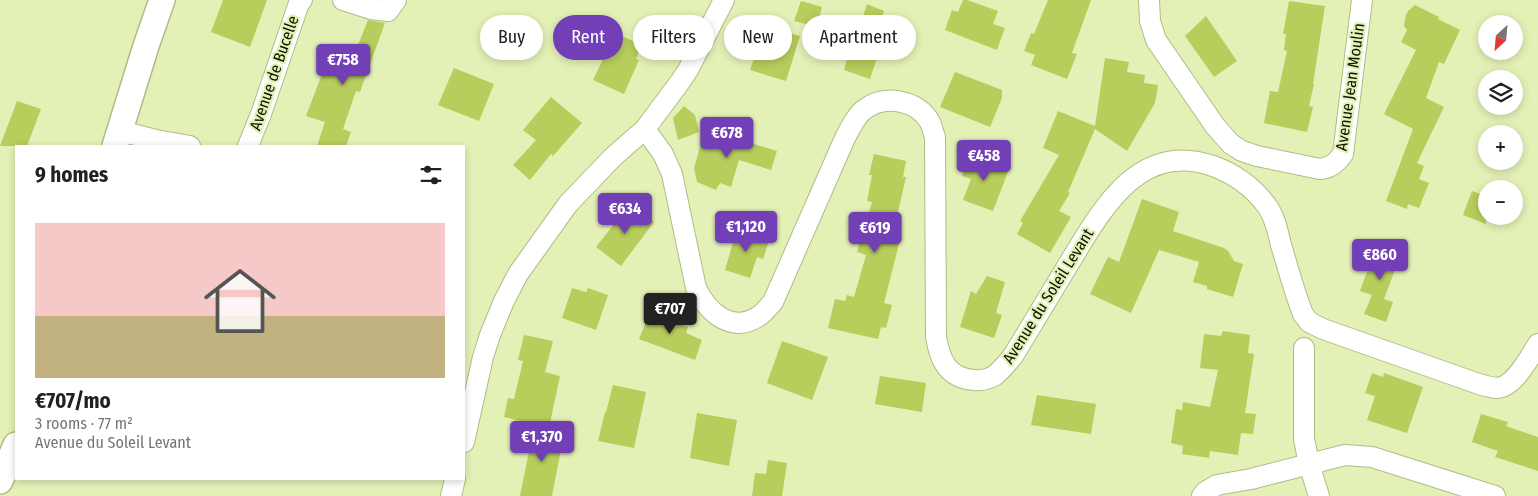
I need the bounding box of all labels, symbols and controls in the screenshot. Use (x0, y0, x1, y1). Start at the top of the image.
street label: Avenue de Bucelle (245, 13, 303, 133)
chip: Buy (480, 15, 543, 60)
chip: Rent (553, 15, 623, 60)
chip: Filters (633, 15, 714, 60)
chip: New (724, 15, 792, 60)
chip: Apartment (802, 15, 916, 60)
north arrow (1478, 15, 1522, 60)
map controls (1478, 15, 1523, 225)
street label: Avenue Jean Moulin (1332, 22, 1368, 152)
pin: €758 (313, 44, 373, 86)
text: €758 (327, 50, 359, 69)
button: layers (1478, 70, 1523, 115)
pin: €678 (697, 116, 757, 159)
text: €678 (711, 123, 743, 142)
button: + (1478, 125, 1523, 170)
pin: €458 (954, 140, 1014, 182)
text: €458 (968, 146, 1000, 165)
icon: filters (417, 161, 445, 189)
text: 9 homes (35, 162, 108, 188)
button: − (1478, 180, 1523, 225)
pin: €634 (595, 192, 655, 235)
text: €634 (609, 199, 641, 218)
pin: €1,120 (705, 210, 787, 253)
pin: €619 (845, 212, 905, 254)
text: €1,120 (726, 217, 766, 236)
text: €619 (860, 218, 890, 237)
street label: Avenue du Soleil Levant (999, 224, 1098, 367)
pin: €860 (1350, 238, 1410, 281)
text: €860 (1363, 245, 1397, 264)
icon: home (195, 256, 285, 346)
pin: €707 (640, 292, 700, 335)
text: €707 (655, 299, 685, 318)
text: €707/mo (35, 388, 111, 414)
text: 3 rooms · 77 m² (35, 414, 133, 433)
pin: €1,370 (501, 420, 583, 463)
text: €1,370 (521, 427, 563, 446)
text: Avenue du Soleil Levant (35, 433, 191, 452)

